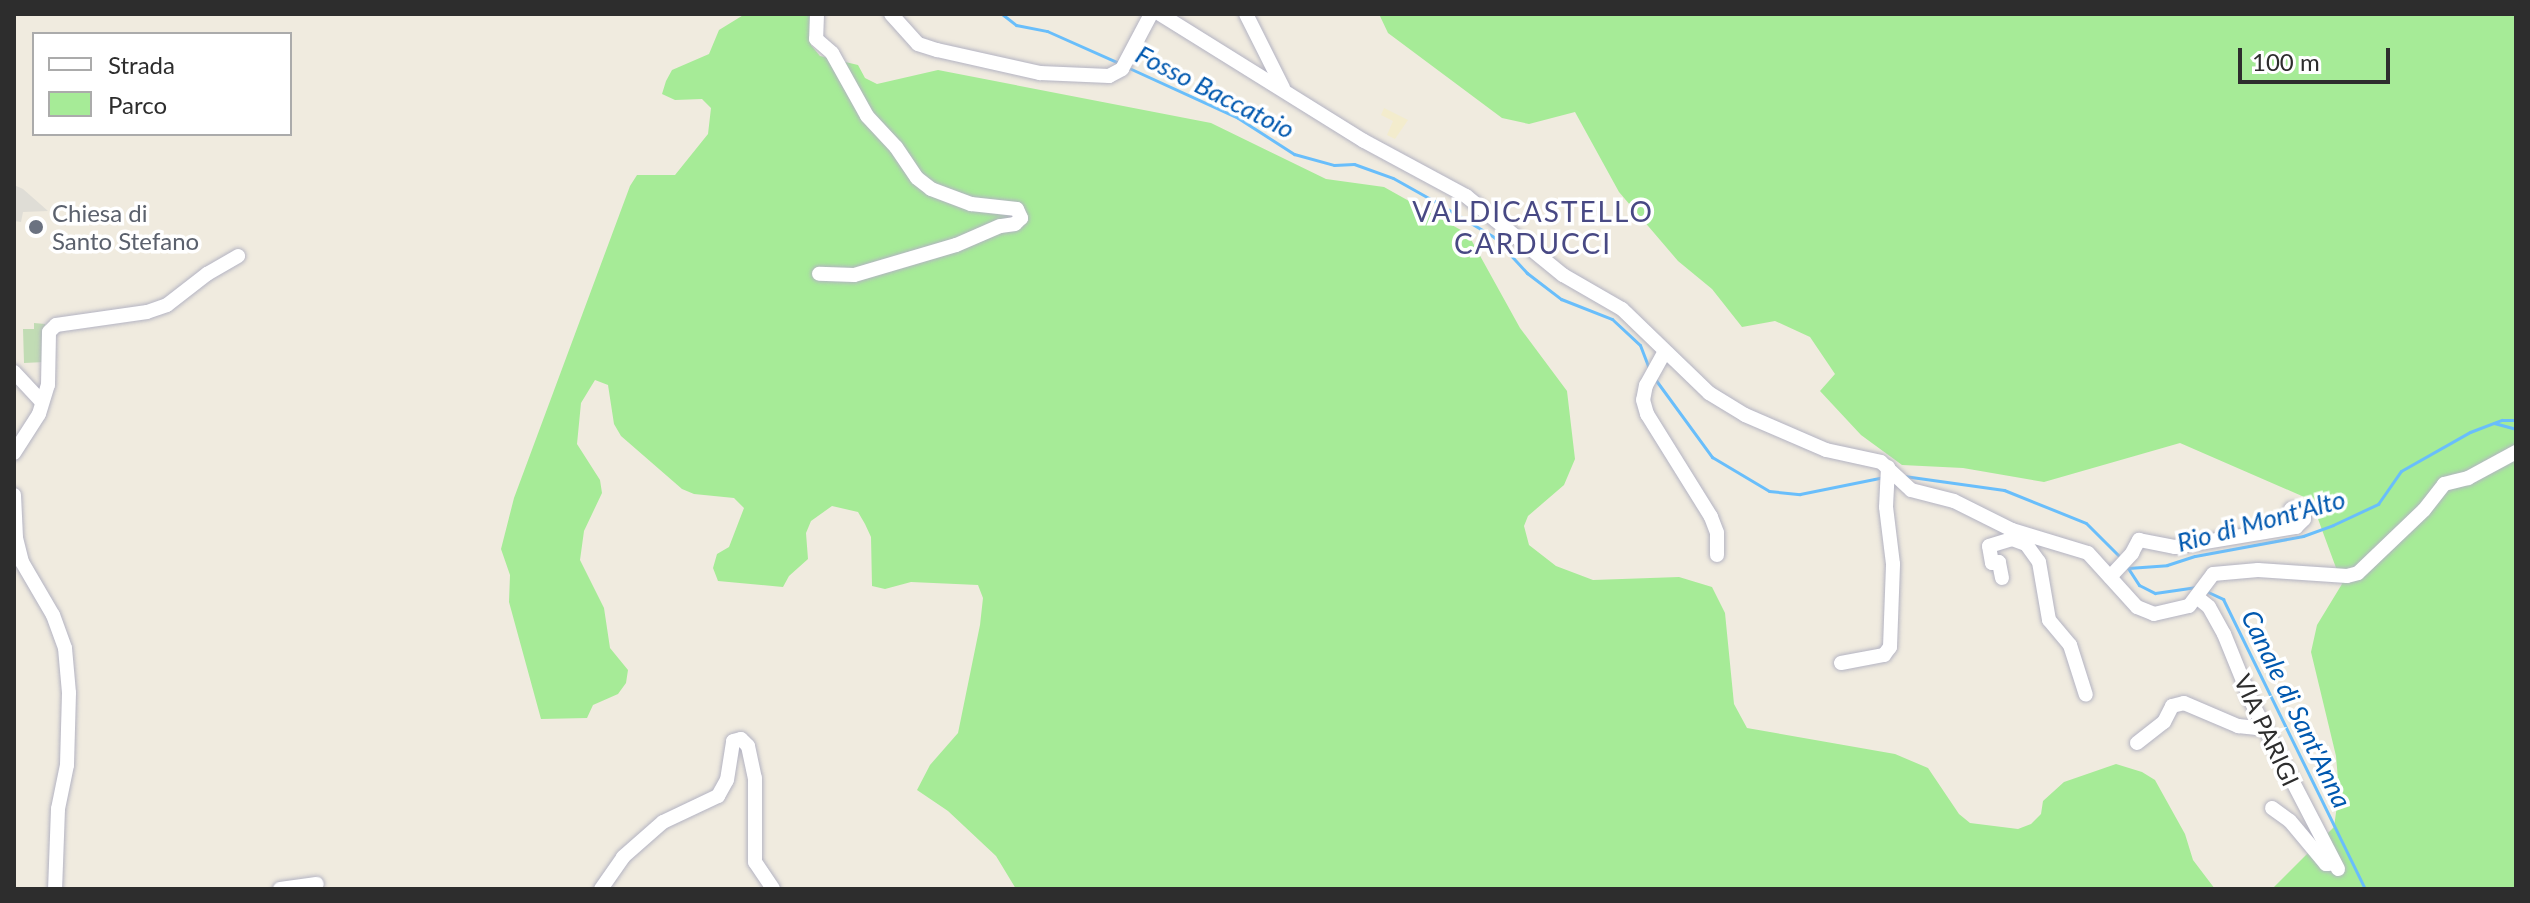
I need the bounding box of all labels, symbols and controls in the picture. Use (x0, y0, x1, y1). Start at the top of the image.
legend (32, 32, 292, 136)
scale bar (2242, 32, 2394, 82)
water label: Fosso Baccatoio (1131, 39, 1299, 145)
text: 100 m (2252, 47, 2320, 76)
text: Strada (108, 50, 175, 79)
text: Parco (108, 90, 167, 119)
district label: VALDICASTELLO CARDUCCI (1412, 194, 1654, 260)
place label: Chiesa di Santo Stefano (52, 199, 199, 255)
marker: Chiesa di Santo Stefano (27, 218, 45, 236)
water label: Rio di Mont'Alto (2173, 484, 2349, 558)
water label: Canale di Sant'Anna (2235, 605, 2357, 813)
street label: VIA PARIGI (2228, 669, 2306, 791)

